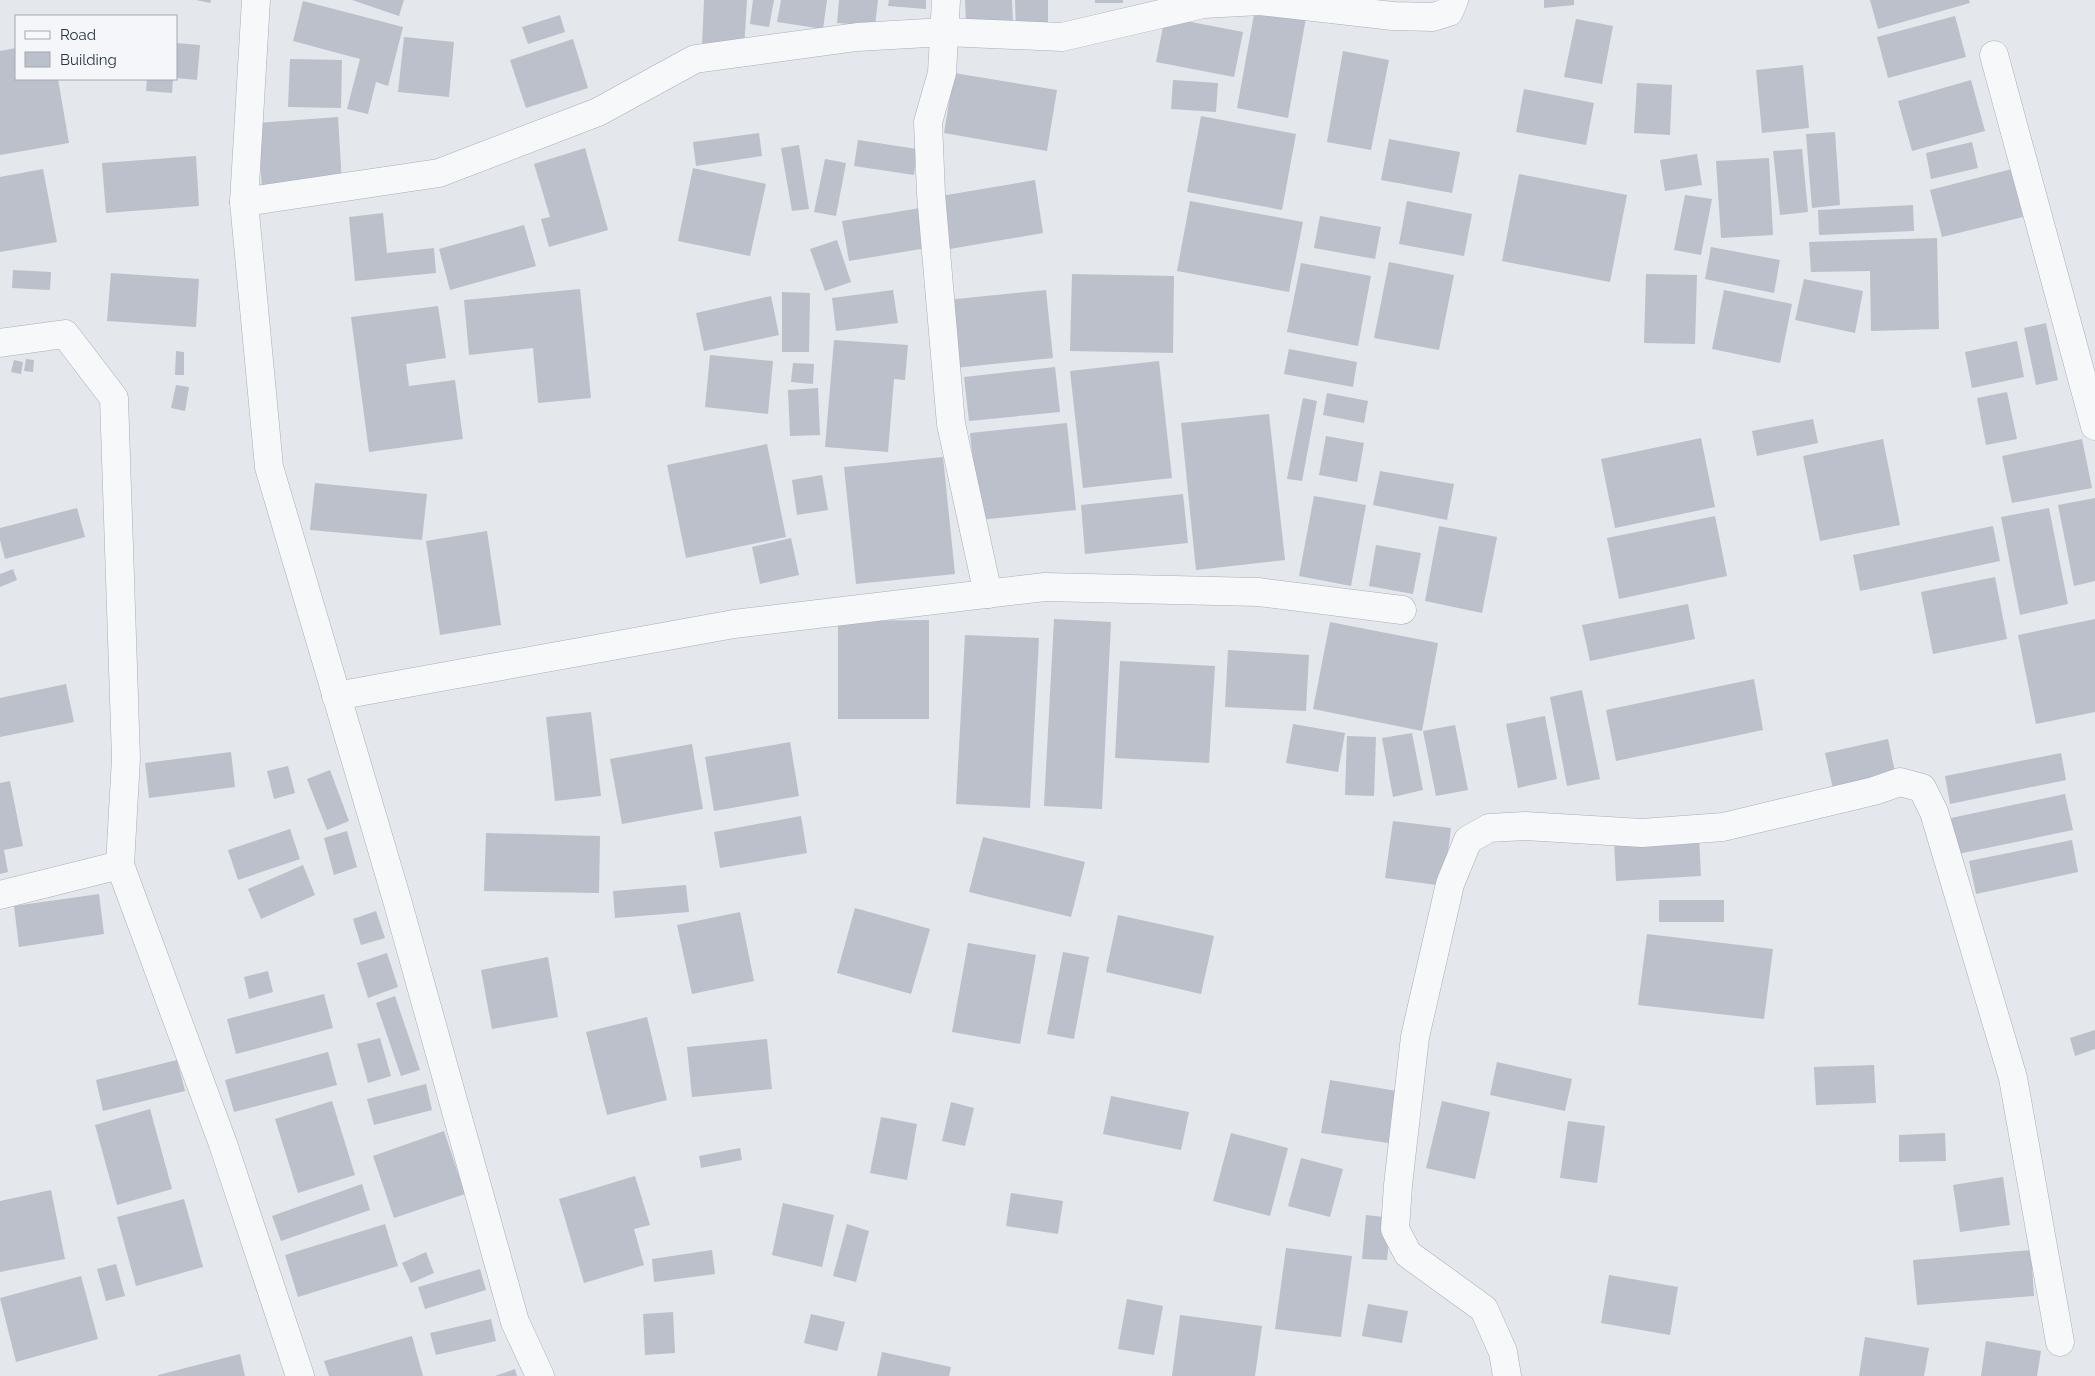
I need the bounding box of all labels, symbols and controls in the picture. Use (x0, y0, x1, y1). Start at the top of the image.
legend (15, 15, 178, 80)
text: Road (60, 26, 96, 44)
text: Building (60, 51, 117, 69)

